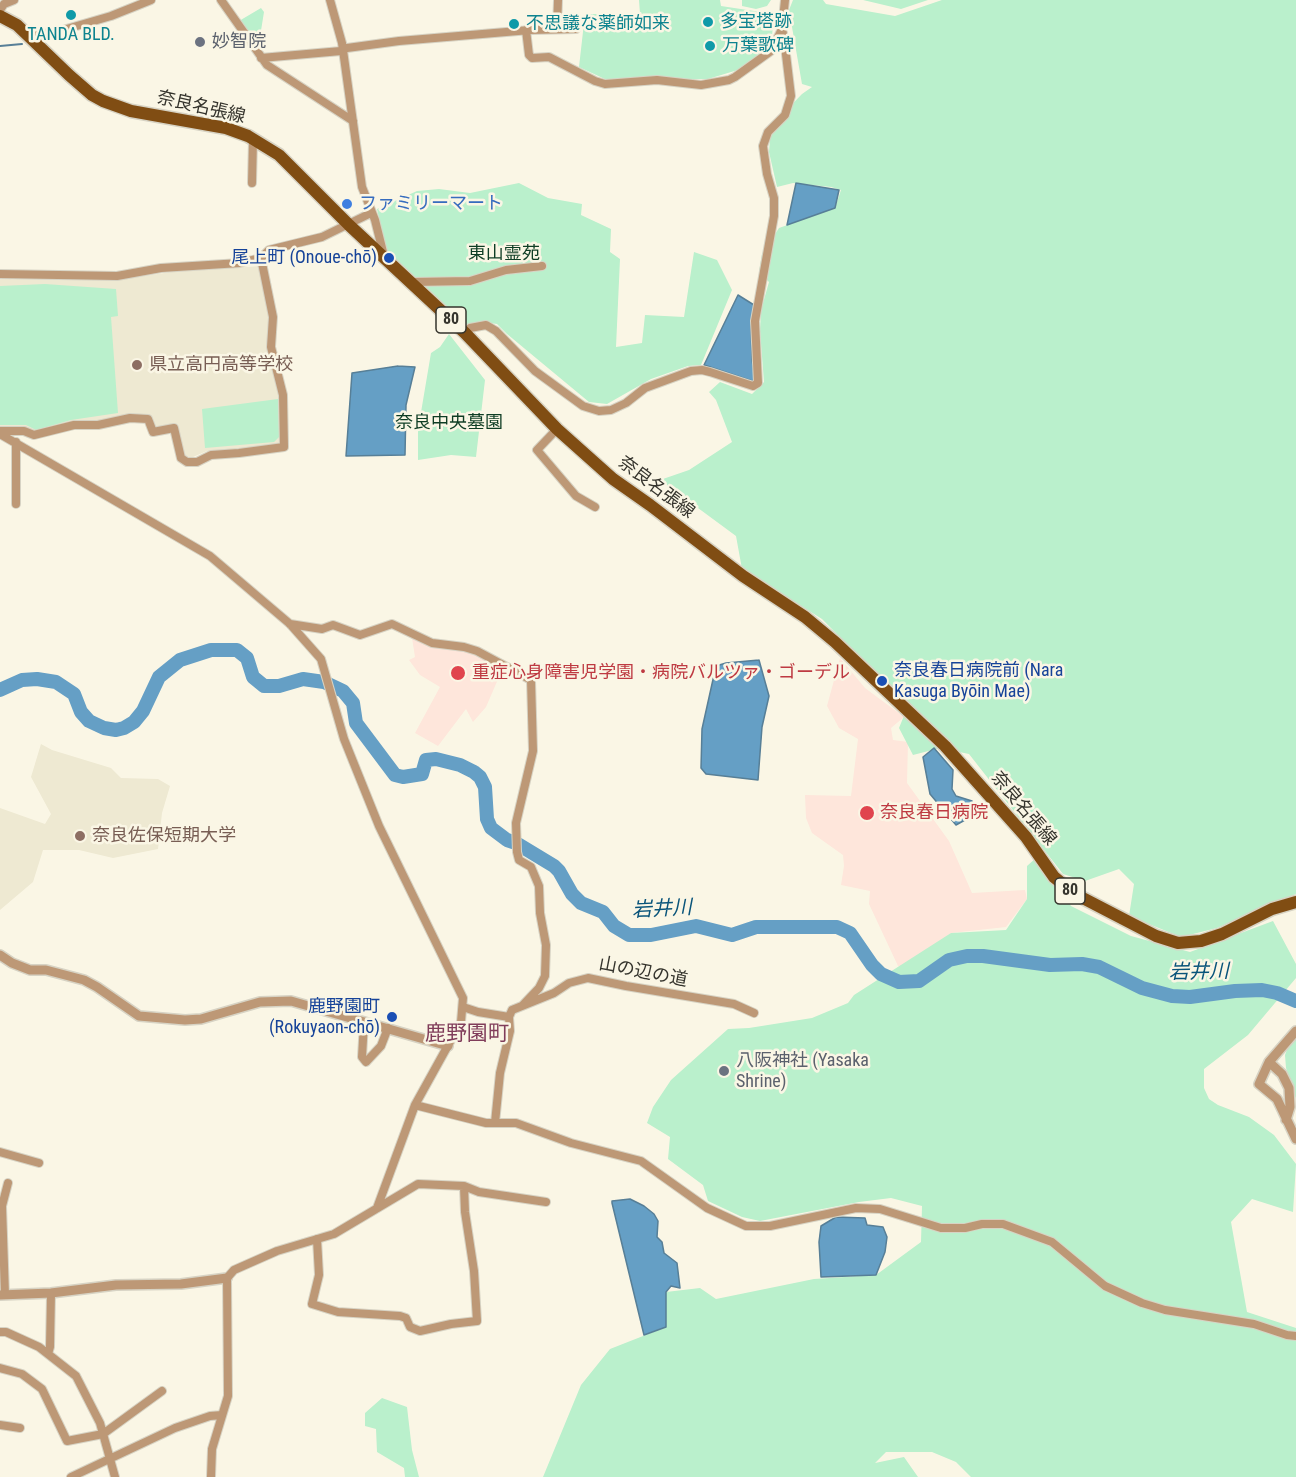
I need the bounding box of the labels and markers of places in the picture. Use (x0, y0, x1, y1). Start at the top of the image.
marker: TANDA BLD. (64, 8, 78, 22)
place label: 多宝塔跡 (720, 11, 792, 33)
place label: 不思議な薬師如来 (526, 13, 670, 35)
marker: 多宝塔跡 (701, 15, 715, 29)
marker: 不思議な薬師如来 (507, 17, 521, 31)
place label: TANDA BLD. (27, 24, 115, 46)
place label: 妙智院 (212, 31, 266, 53)
marker: 妙智院 (193, 35, 207, 49)
place label: 万葉歌碑 (722, 35, 794, 57)
marker: 万葉歌碑 (703, 39, 717, 53)
place label: ファミリーマート (359, 193, 503, 215)
marker: ファミリーマート (340, 197, 354, 211)
place label: 尾上町 (Onoue-chō) (231, 247, 377, 269)
marker: 尾上町 (Onoue-chō) (382, 251, 396, 265)
place label: 県立高円高等学校 (149, 354, 293, 376)
marker: 県立高円高等学校 (130, 358, 144, 372)
place label: 奈良春日病院前 (Nara Kasuga Byōin Mae) (894, 660, 1063, 702)
place label: 重症心身障害児学園・病院バルツァ・ゴーデル (472, 662, 850, 684)
marker: 重症心身障害児学園・病院バルツァ・ゴーデル (449, 664, 467, 682)
marker: 奈良春日病院前 (Nara Kasuga Byōin Mae) (875, 674, 889, 688)
place label: 奈良春日病院 (880, 802, 988, 824)
marker: 奈良春日病院 (858, 804, 876, 822)
place label: 奈良佐保短期大学 (92, 825, 236, 847)
marker: 奈良佐保短期大学 (73, 829, 87, 843)
place label: 鹿野園町 (Rokuyaon-chō) (269, 996, 380, 1038)
marker: 鹿野園町 (Rokuyaon-chō) (385, 1010, 399, 1024)
place label: 八阪神社 (Yasaka Shrine) (736, 1050, 869, 1092)
marker: 八阪神社 (Yasaka Shrine) (717, 1064, 731, 1078)

